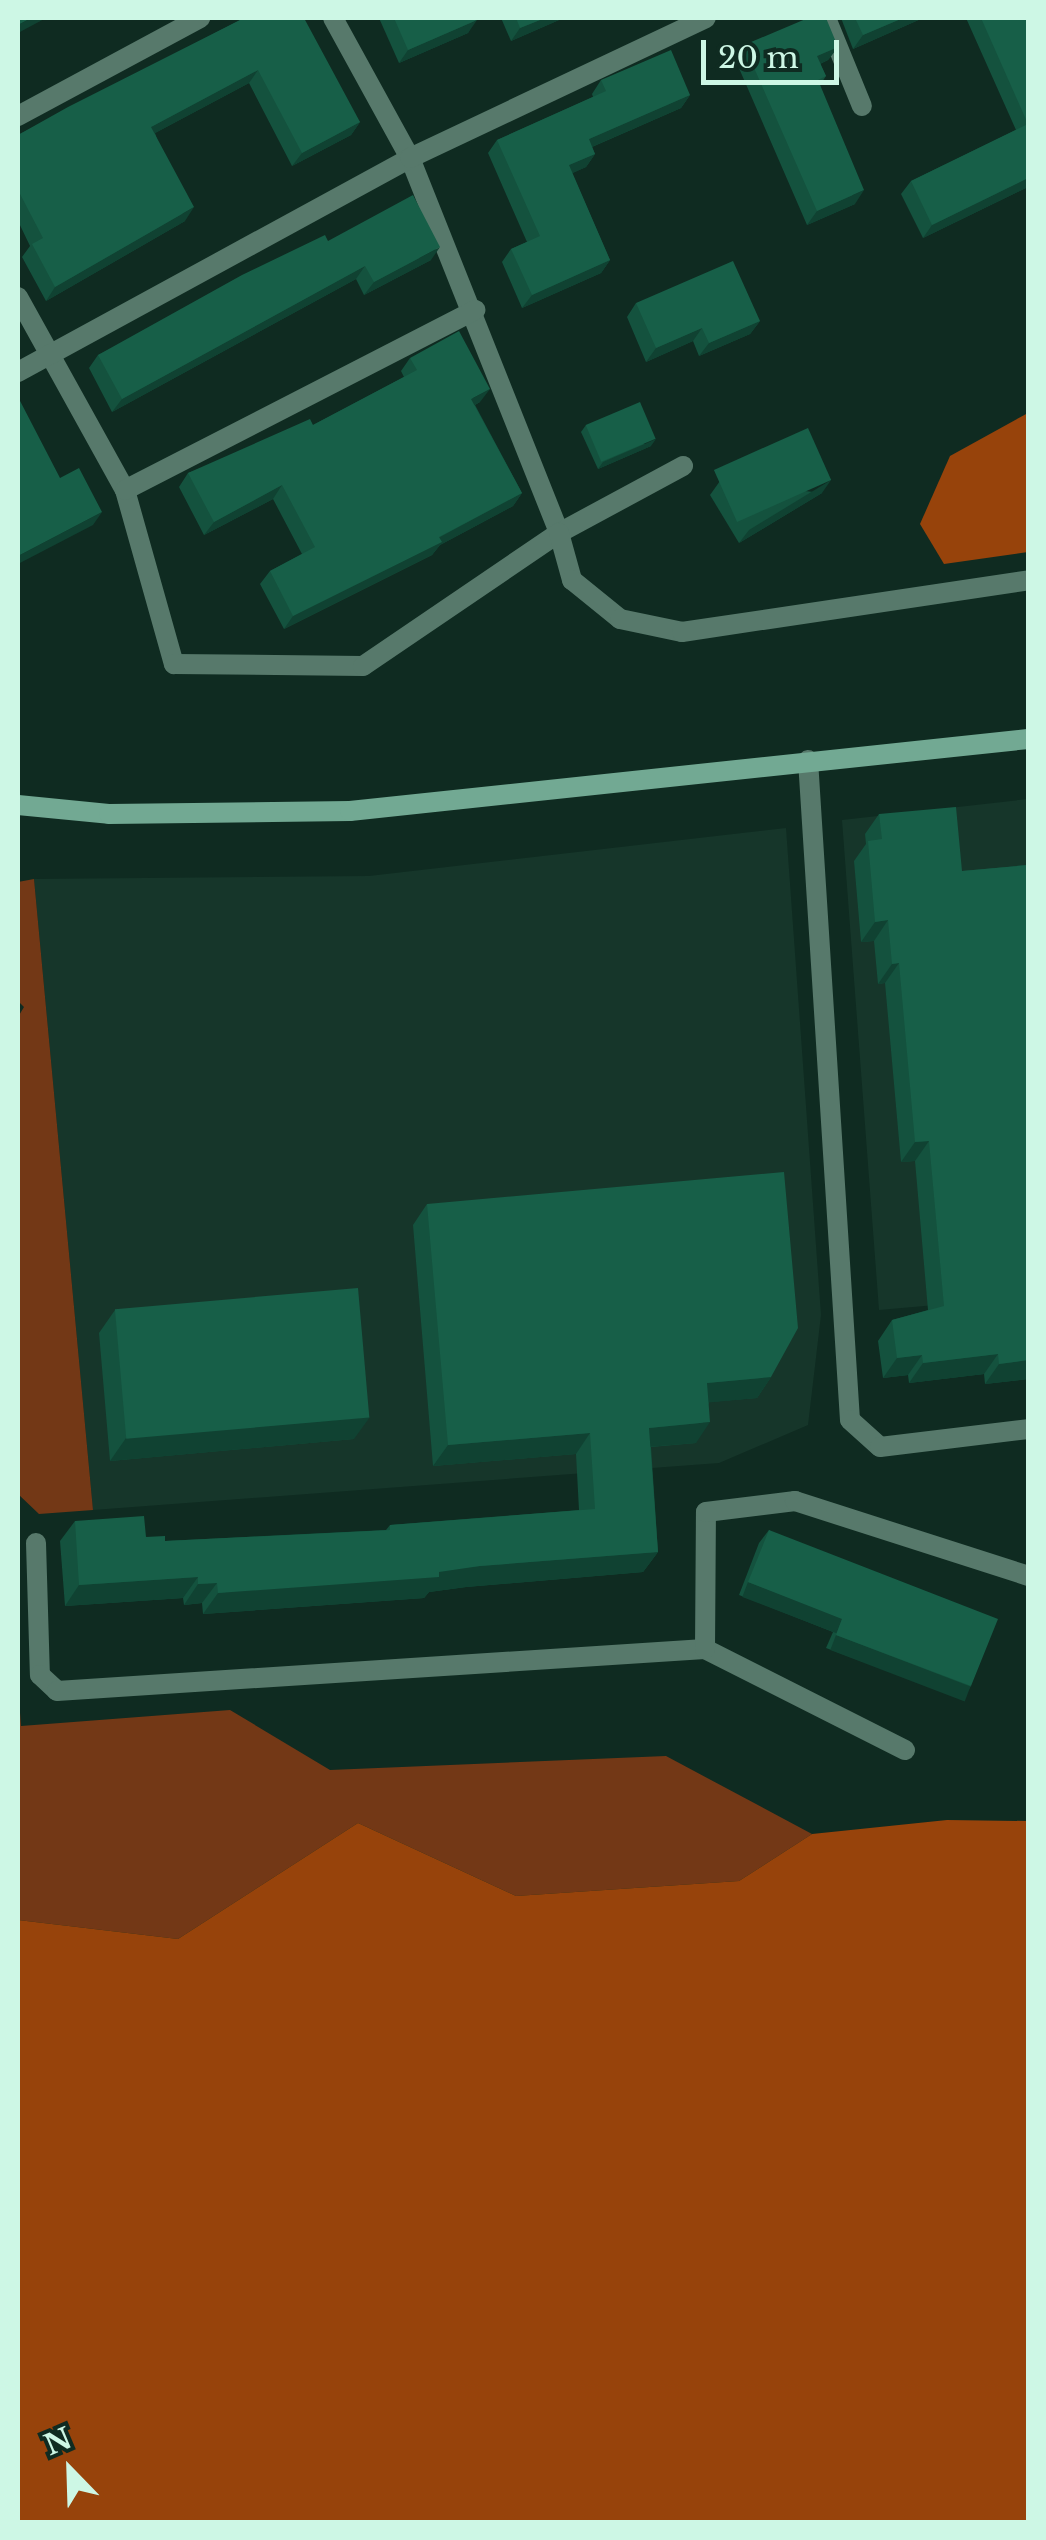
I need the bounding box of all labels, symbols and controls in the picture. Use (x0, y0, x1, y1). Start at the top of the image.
scale bar (706, 20, 844, 82)
text: 20 m (718, 39, 799, 76)
north arrow (20, 2420, 120, 2520)
text: N (39, 2421, 77, 2463)

